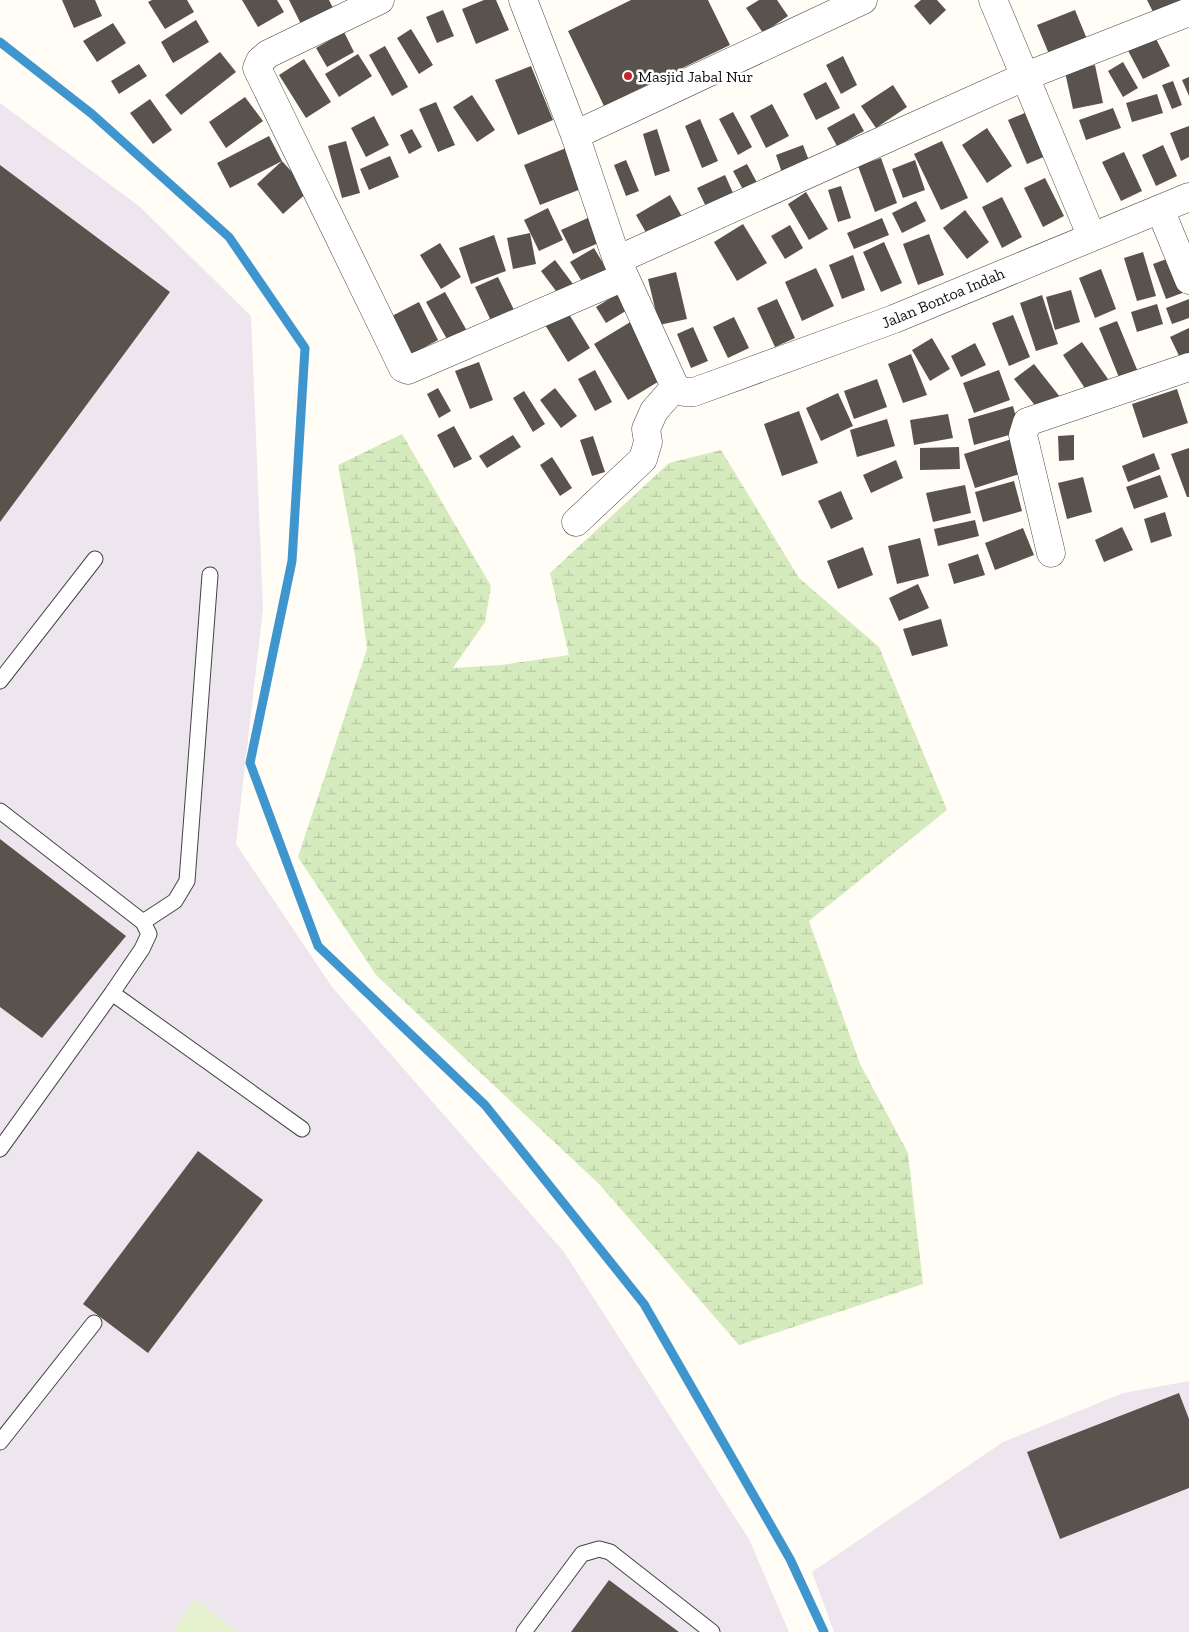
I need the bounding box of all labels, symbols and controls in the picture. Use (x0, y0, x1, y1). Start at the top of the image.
place label: Masjid Jabal Nur (638, 67, 754, 86)
marker: Masjid Jabal Nur (622, 70, 634, 82)
street label: Jalan Bontoa Indah (879, 264, 1007, 332)

